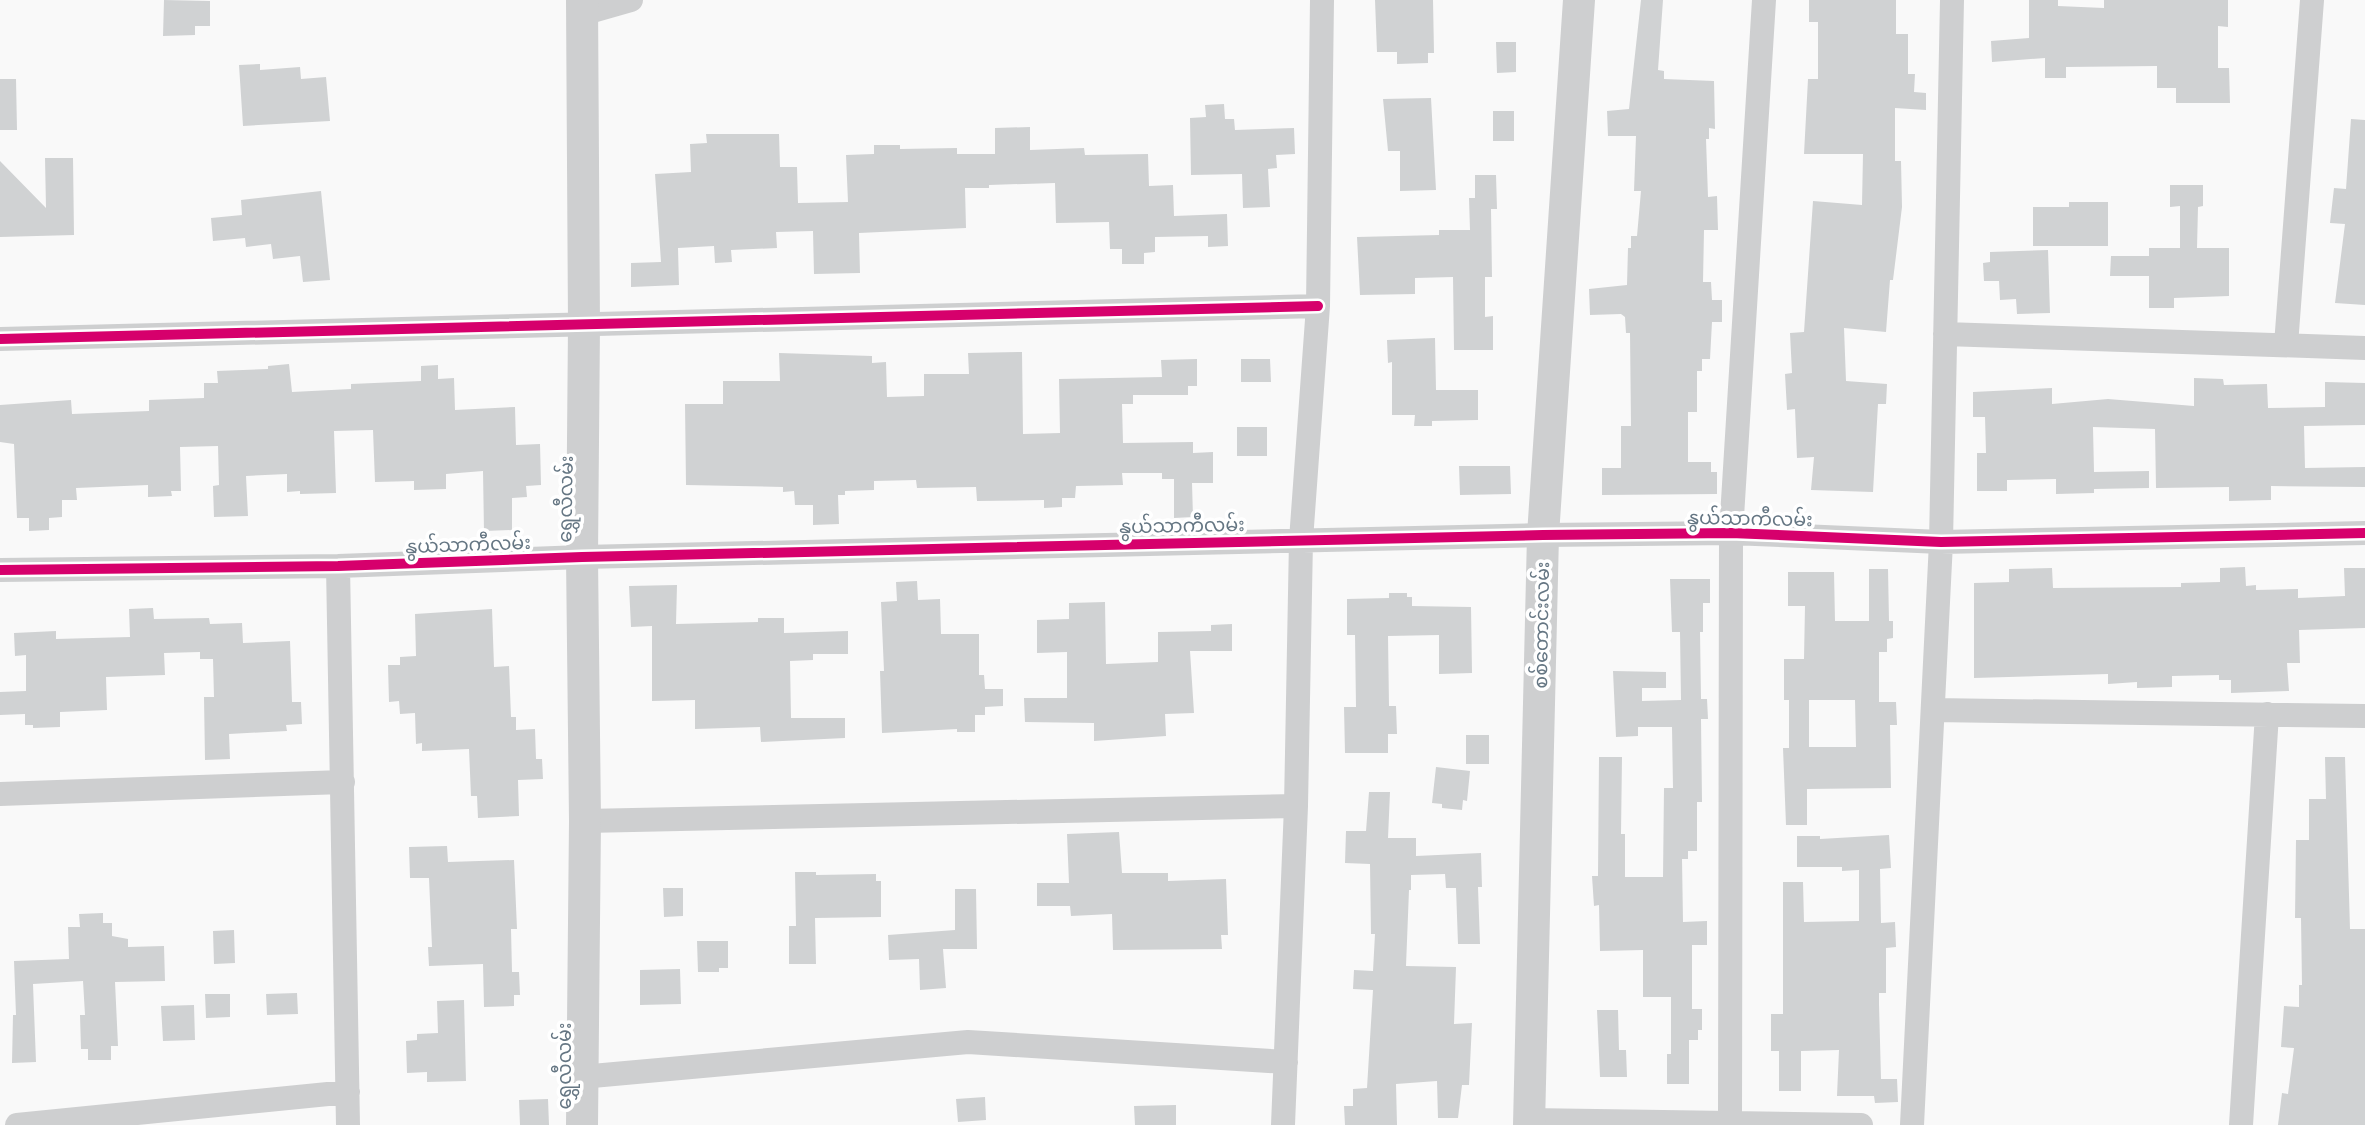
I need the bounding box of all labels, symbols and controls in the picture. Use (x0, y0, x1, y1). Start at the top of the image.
street label: ရွှေလီလမ်း (550, 455, 582, 543)
street label: နွယ်သာကီလမ်း (1687, 503, 1813, 535)
street label: နွယ်သာကီလမ်း (1119, 510, 1245, 542)
street label: နွယ်သာကီလမ်း (405, 528, 531, 562)
street label: စစ်တောင်းလမ်း (1526, 561, 1557, 689)
street label: ရွှေလီလမ်း (550, 1022, 580, 1110)

